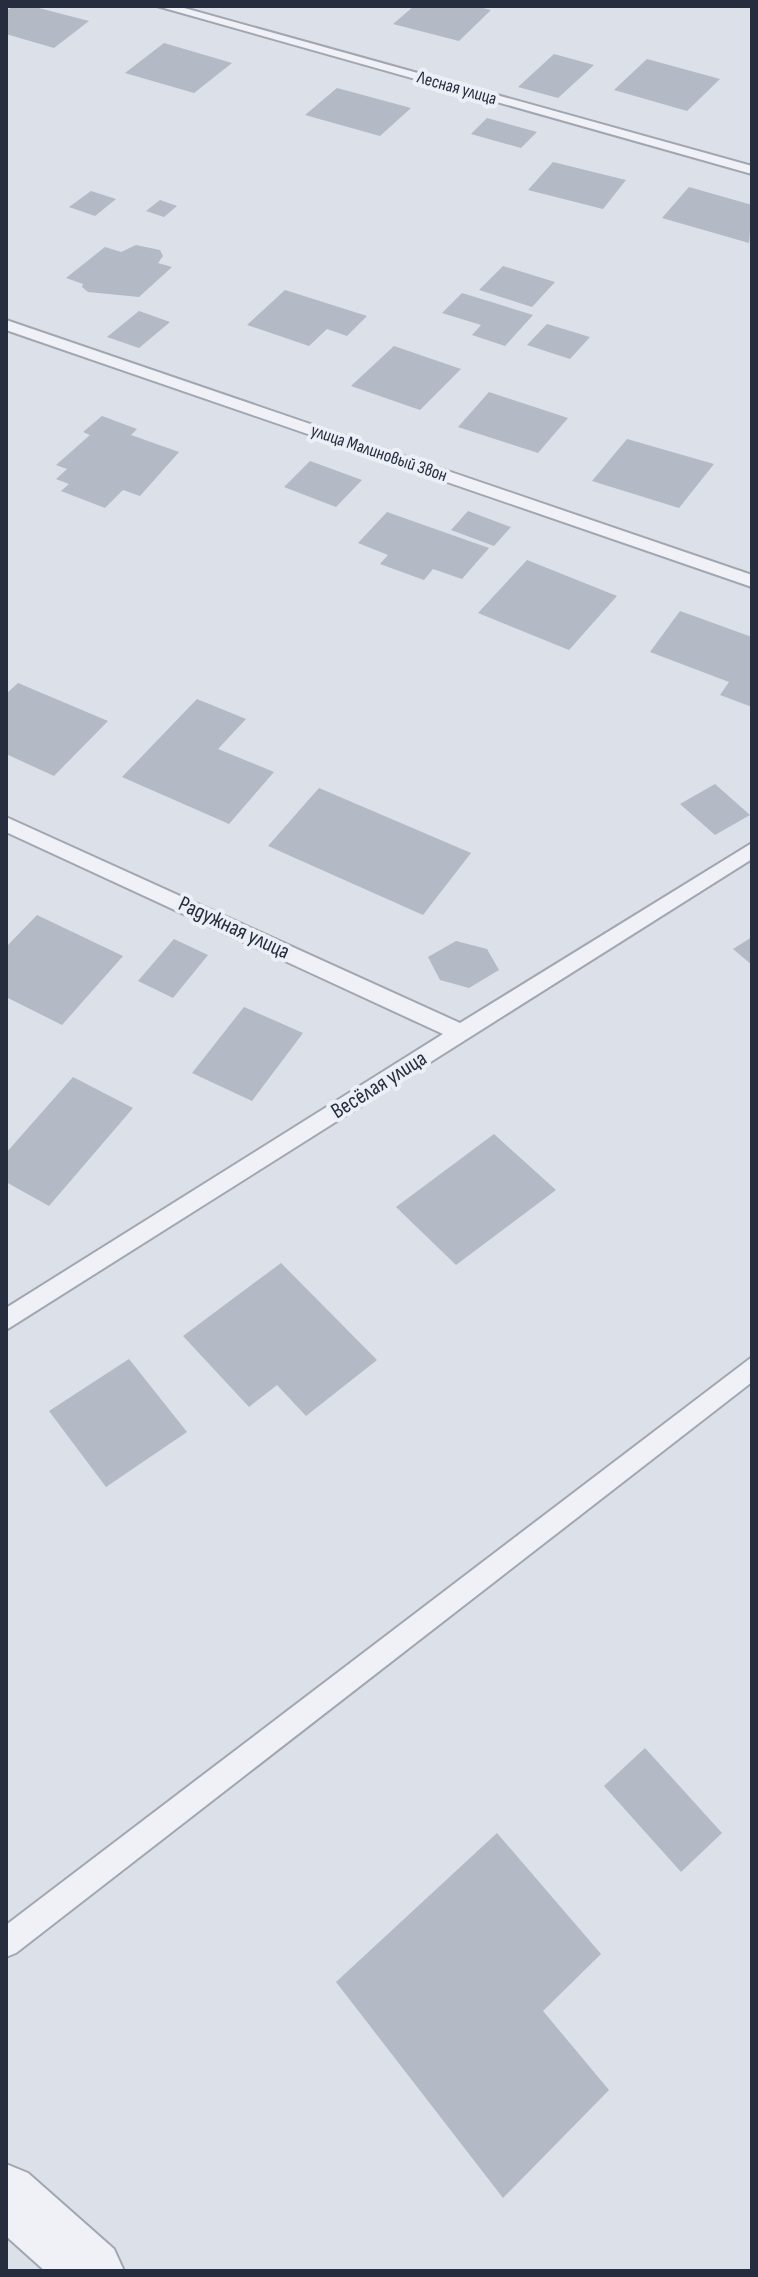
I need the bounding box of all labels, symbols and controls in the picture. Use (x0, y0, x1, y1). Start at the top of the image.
street label: Лесная улица (414, 66, 499, 109)
street label: улица Малиновый Звон (308, 420, 450, 486)
street label: Радужная улица (174, 890, 294, 966)
street label: Весёлая улица (326, 1045, 432, 1125)

